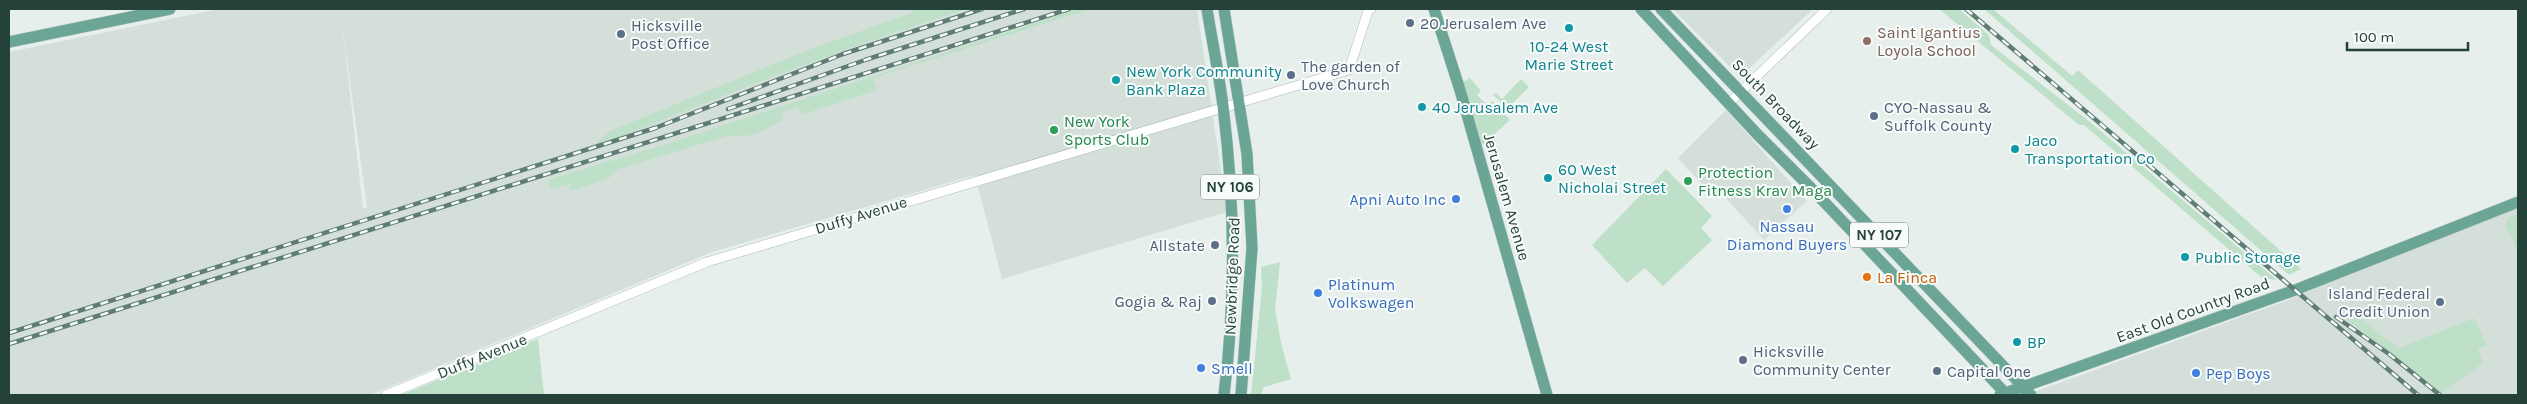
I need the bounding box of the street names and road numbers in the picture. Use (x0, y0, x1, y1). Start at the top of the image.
street label: South Broadway (1728, 55, 1824, 154)
street label: Jerusalem Avenue (1480, 131, 1534, 263)
road number: NY 106 (1201, 174, 1259, 200)
street label: Duffy Avenue (813, 192, 909, 238)
street label: Newbridge Road (1220, 217, 1244, 335)
road number: NY 107 (1850, 222, 1908, 248)
street label: East Old Country Road (2114, 273, 2272, 347)
street label: Duffy Avenue (434, 329, 530, 383)

